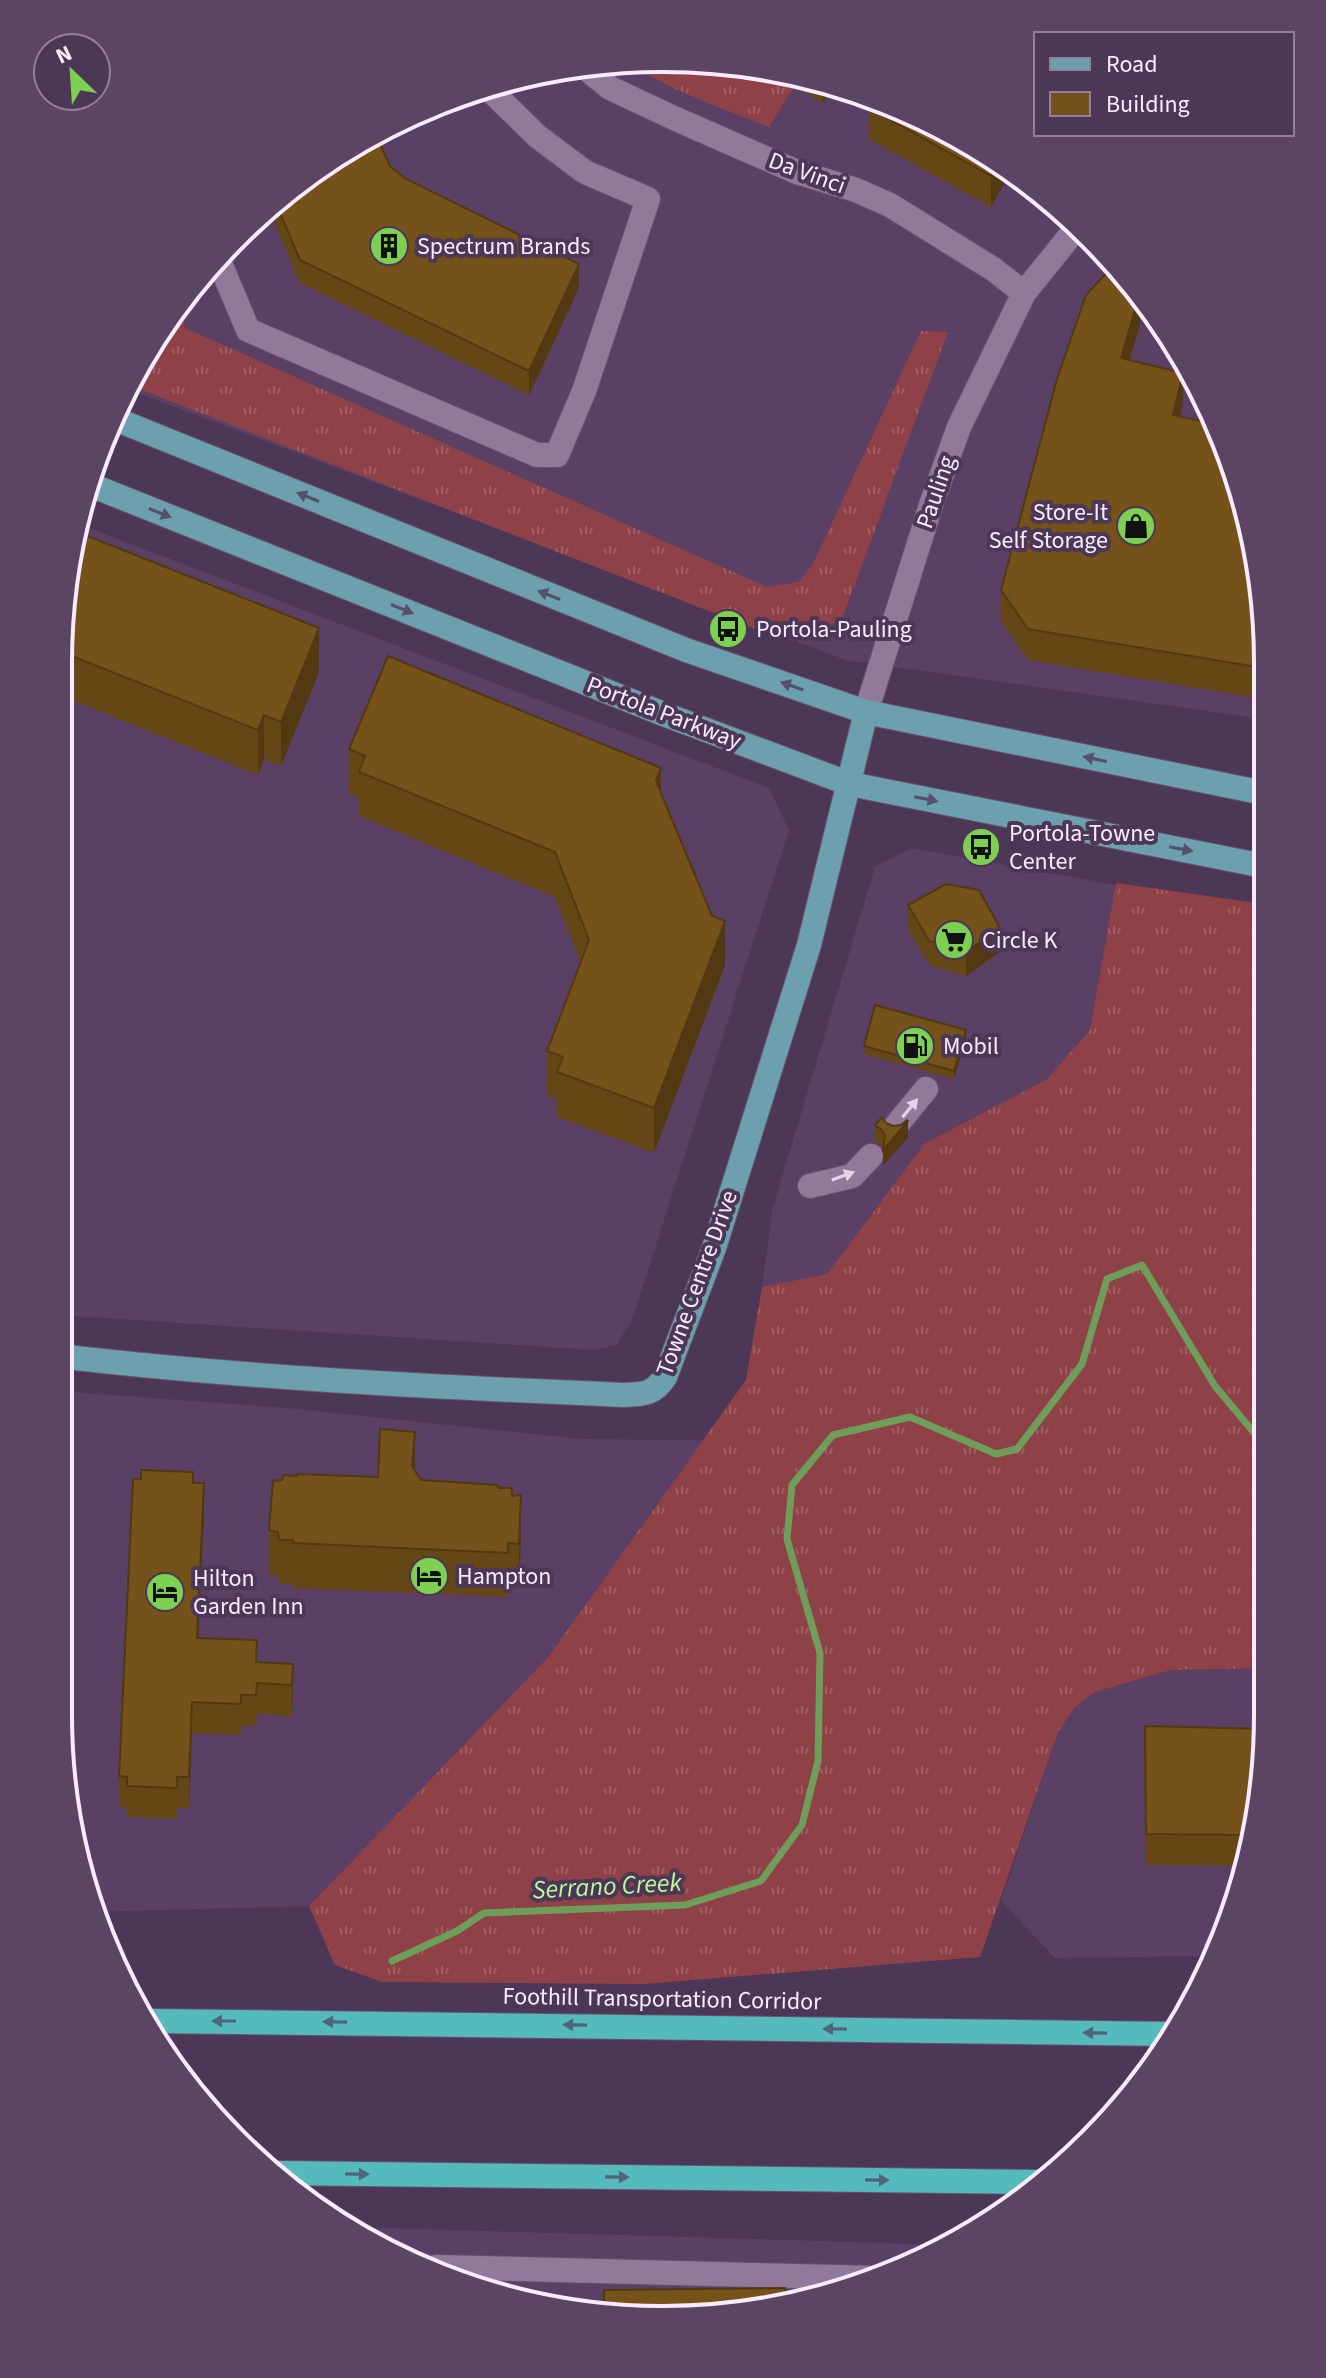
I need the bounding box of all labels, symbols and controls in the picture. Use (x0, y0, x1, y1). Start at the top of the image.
north arrow (32, 32, 112, 112)
legend (1034, 32, 1294, 136)
text: N (51, 37, 77, 72)
text: Road (1106, 47, 1158, 82)
text: Building (1106, 87, 1190, 122)
street label: Da Vinci (763, 143, 851, 203)
building icon: Spectrum Brands (368, 225, 410, 267)
place label: Spectrum Brands (417, 229, 590, 264)
street label: Pauling (907, 451, 965, 533)
one-way arrow (296, 491, 320, 504)
place label: Store-It Self Storage (989, 495, 1108, 558)
shop icon: Store-It Self Storage (1115, 505, 1157, 547)
one-way arrow (148, 507, 172, 520)
one-way arrow (537, 588, 561, 601)
one-way arrow (390, 603, 414, 616)
bus stop icon: Portola-Pauling (707, 608, 749, 650)
place label: Portola-Pauling (756, 612, 912, 647)
street label: Portola Parkway (581, 667, 747, 759)
one-way arrow (780, 680, 804, 692)
one-way arrow (1082, 752, 1107, 764)
one-way arrow (914, 793, 939, 805)
place label: Portola-Towne Center (1009, 816, 1155, 879)
bus stop icon: Portola-Towne Center (960, 826, 1002, 868)
one-way arrow (1169, 844, 1194, 856)
supermarket icon: Circle K (933, 919, 975, 961)
place label: Circle K (982, 923, 1057, 958)
fuel station icon: Mobil (894, 1025, 936, 1067)
place label: Mobil (943, 1029, 999, 1064)
one-way arrow (902, 1098, 918, 1118)
one-way arrow (832, 1170, 856, 1182)
street label: Towne Centre Drive (647, 1185, 747, 1381)
hotel icon: Hampton (408, 1555, 450, 1597)
place label: Hampton (457, 1559, 551, 1594)
place label: Hilton Garden Inn (193, 1561, 304, 1624)
hotel icon: Hilton Garden Inn (144, 1571, 186, 1613)
water label: Serrano Creek (531, 1864, 683, 1908)
street label: Foothill Transportation Corridor (502, 1979, 822, 2019)
one-way arrow (211, 2015, 236, 2027)
one-way arrow (322, 2016, 347, 2028)
one-way arrow (562, 2019, 587, 2032)
one-way arrow (822, 2023, 847, 2035)
one-way arrow (1082, 2027, 1107, 2039)
one-way arrow (345, 2168, 370, 2180)
one-way arrow (605, 2171, 630, 2183)
one-way arrow (865, 2174, 890, 2186)

